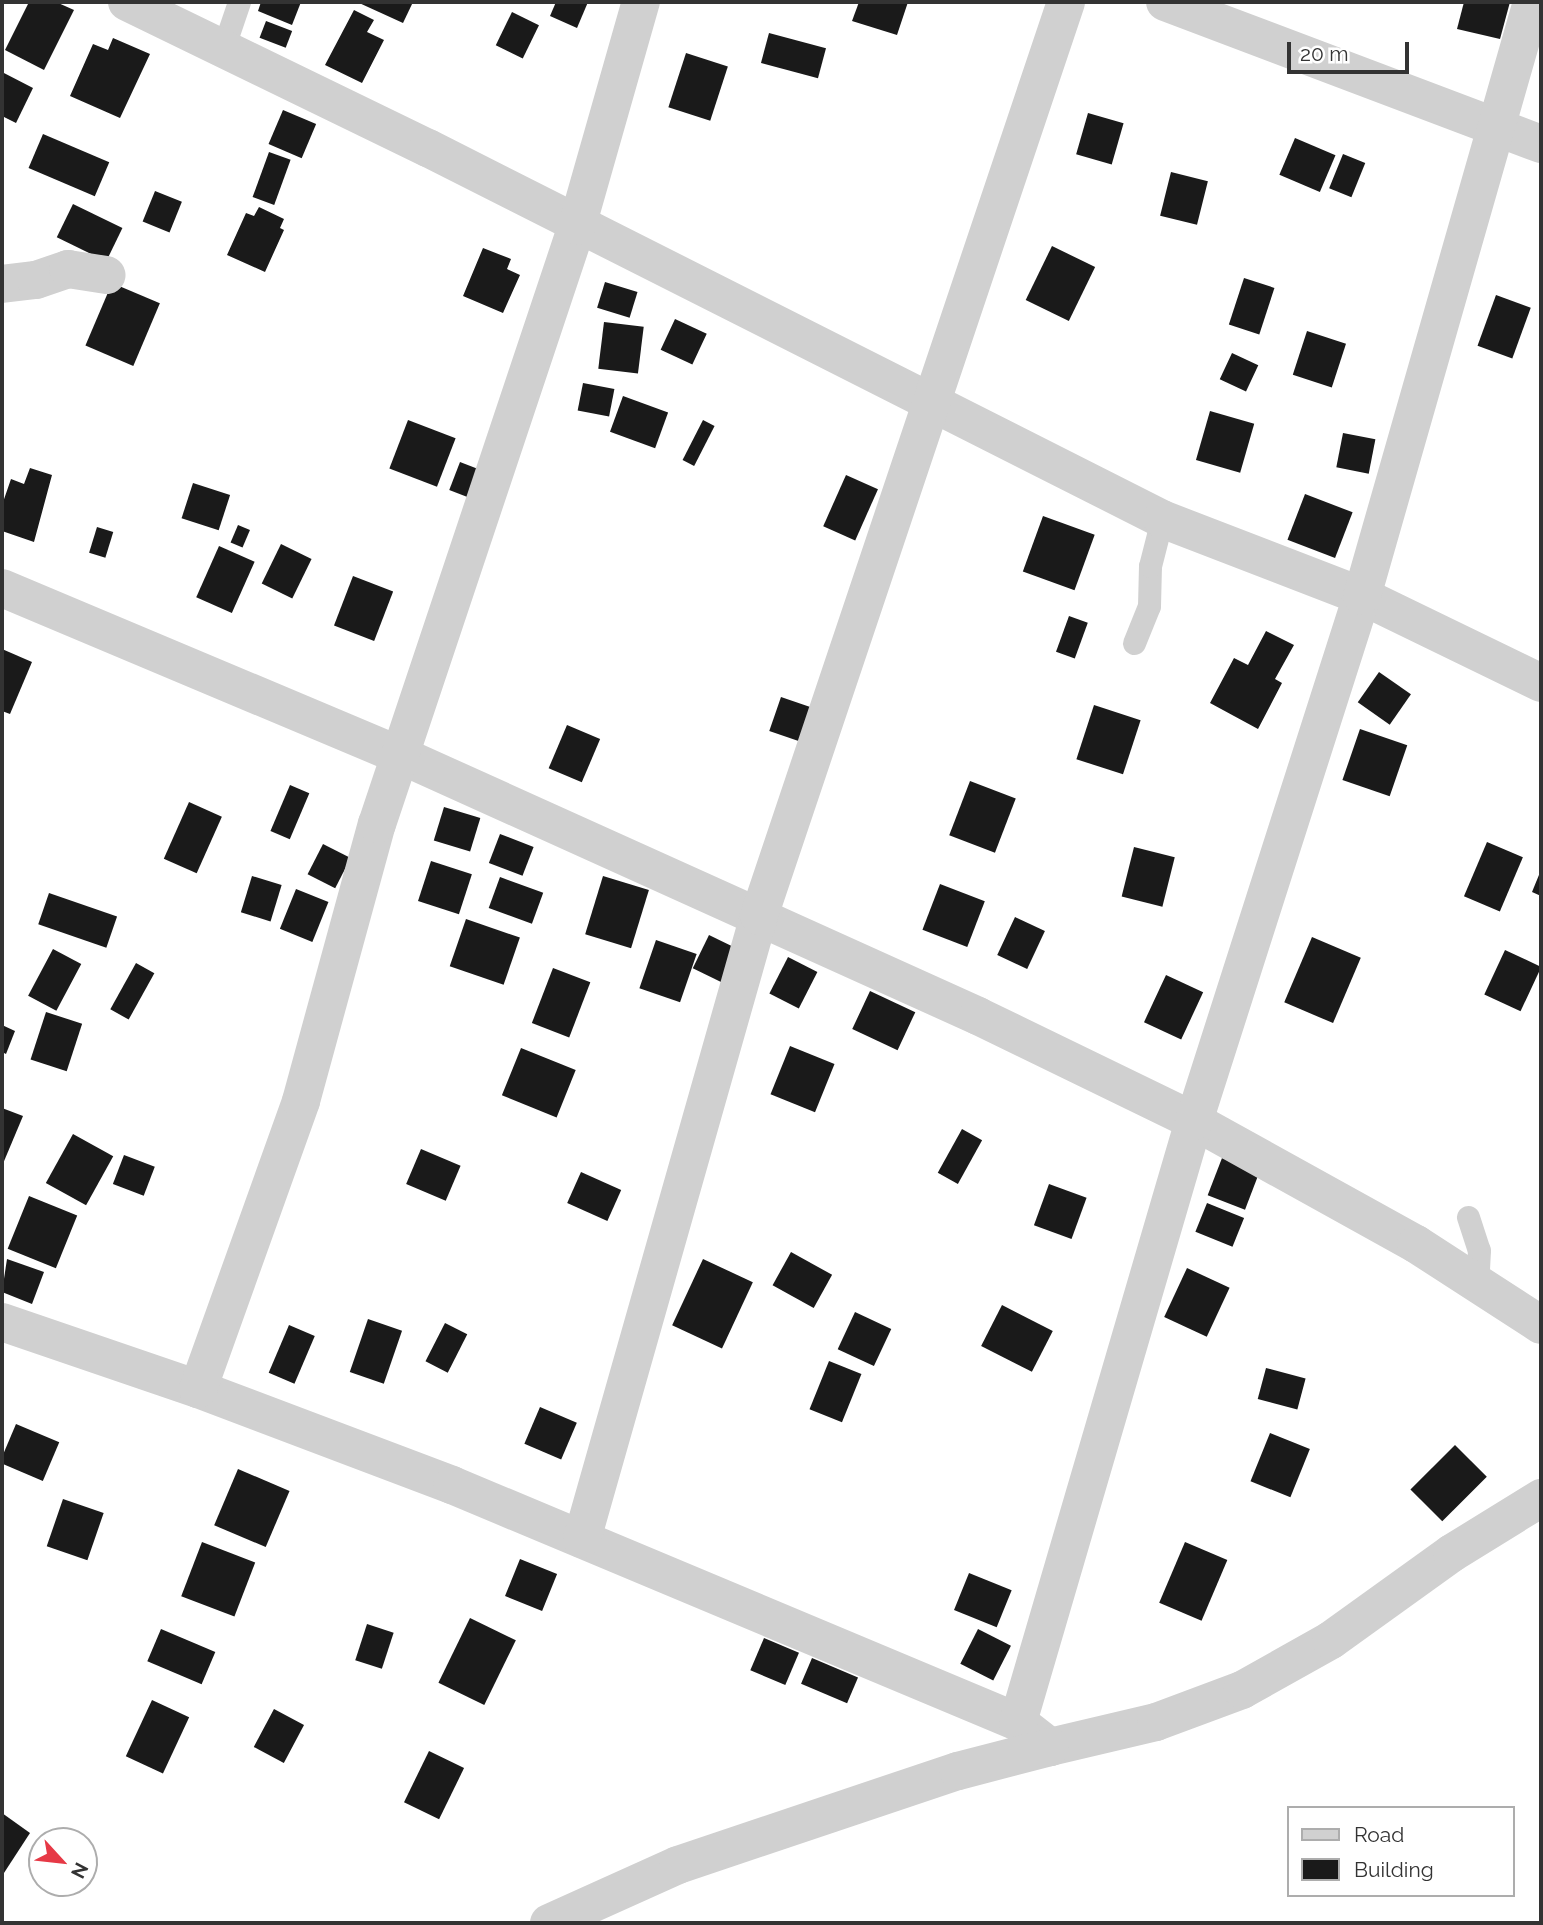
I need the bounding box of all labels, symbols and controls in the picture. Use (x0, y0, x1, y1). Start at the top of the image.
scale bar (1291, 28, 1414, 72)
text: 20 m (1300, 41, 1348, 66)
legend (1288, 1806, 1515, 1897)
text: Road (1354, 1822, 1404, 1847)
north arrow (28, 1827, 98, 1897)
text: Building (1354, 1857, 1434, 1882)
text: N (67, 1859, 93, 1882)

